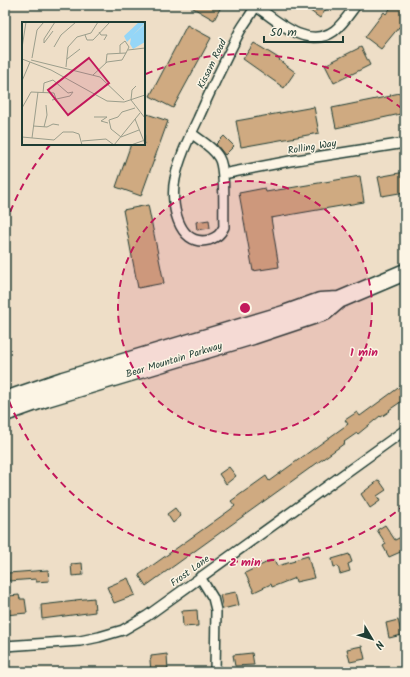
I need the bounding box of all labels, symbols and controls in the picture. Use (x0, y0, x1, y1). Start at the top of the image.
scale bar (264, 18, 343, 44)
inset map (22, 22, 145, 145)
text: 50 m (270, 23, 297, 42)
street label: Kissam Road (193, 36, 231, 92)
street label: Rolling Way (287, 135, 338, 159)
centre of rings (238, 301, 252, 315)
street label: Bear Mountain Parkway (124, 338, 224, 382)
text: 1 min (350, 343, 378, 362)
street label: Frost Lane (167, 551, 213, 591)
text: 2 min (229, 553, 261, 572)
north arrow (352, 619, 392, 659)
text: N (370, 636, 388, 653)

